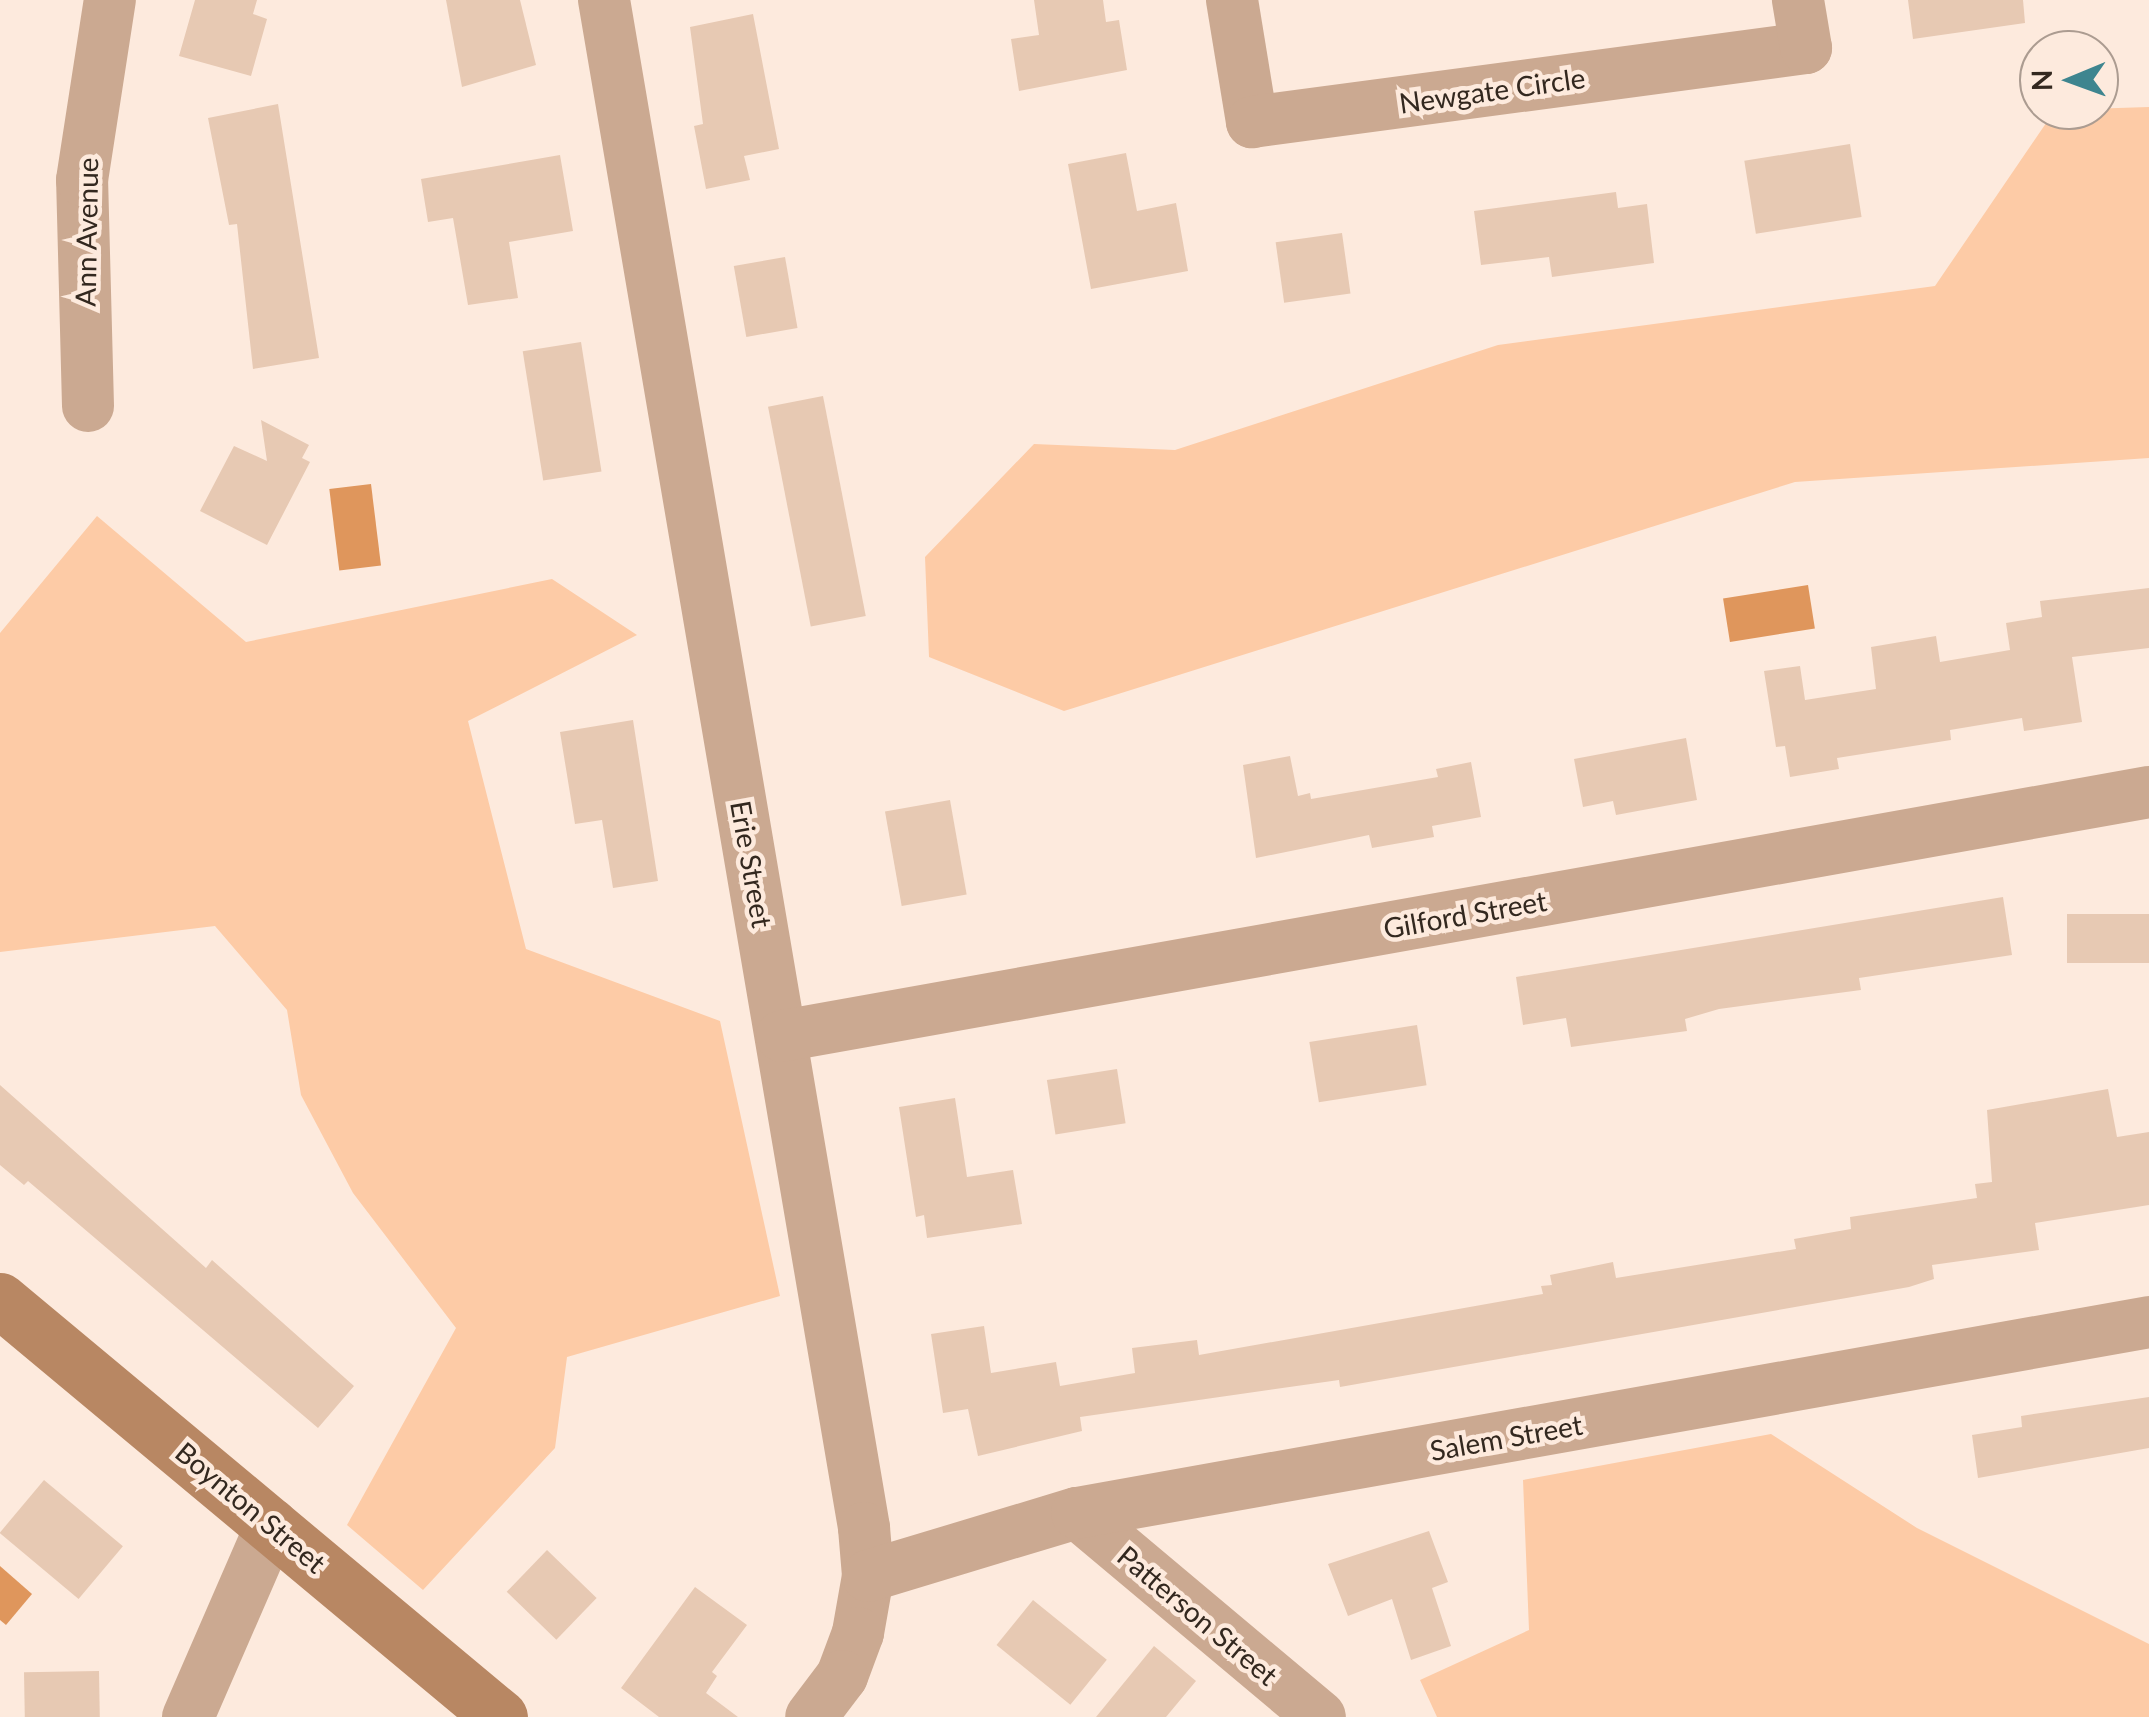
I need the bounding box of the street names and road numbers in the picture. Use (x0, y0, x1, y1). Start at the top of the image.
street label: Newgate Circle (1397, 60, 1587, 120)
street label: Ann Avenue (68, 157, 104, 307)
street label: Erie Street (724, 798, 780, 930)
street label: Gilford Street (1381, 883, 1549, 945)
street label: Salem Street (1427, 1407, 1585, 1467)
street label: Boynton Street (169, 1434, 333, 1580)
street label: Patterson Street (1111, 1538, 1285, 1692)

